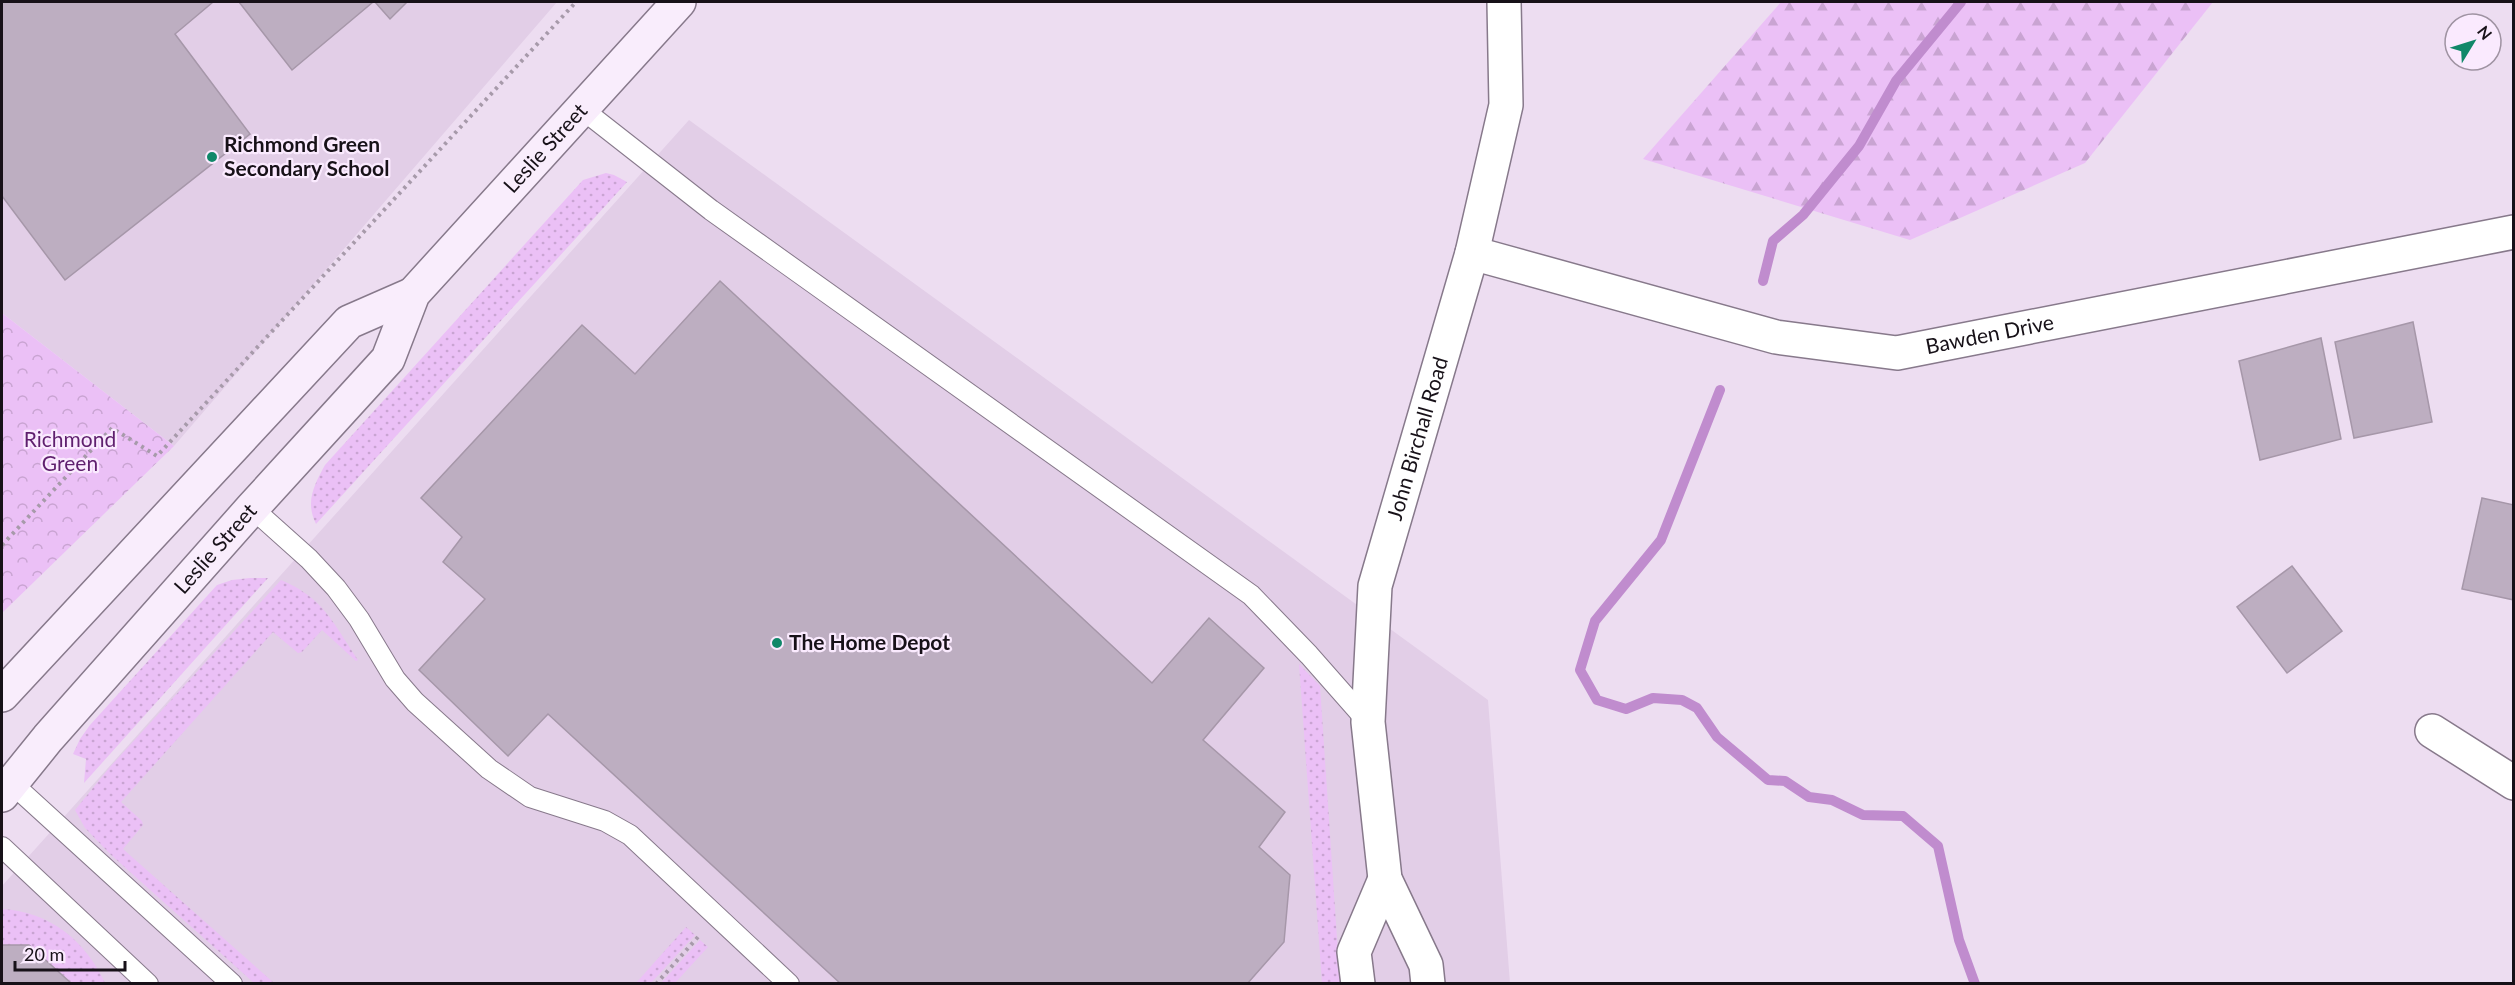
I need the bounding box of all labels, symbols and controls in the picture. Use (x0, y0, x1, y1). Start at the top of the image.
north arrow (2443, 12, 2503, 72)
text: N (2474, 22, 2496, 43)
street label: Leslie Street (498, 97, 592, 197)
place label: Richmond Green Secondary School (224, 131, 389, 180)
marker: Richmond Green Secondary School (205, 150, 219, 164)
street label: Bawden Drive (1923, 309, 2056, 358)
street label: John Birchall Road (1381, 354, 1452, 523)
park label: Richmond Green (24, 426, 116, 475)
street label: Leslie Street (168, 497, 261, 598)
place label: The Home Depot (789, 629, 950, 654)
marker: The Home Depot (770, 636, 784, 650)
scale bar (15, 934, 124, 972)
text: 20 m (24, 943, 64, 965)

